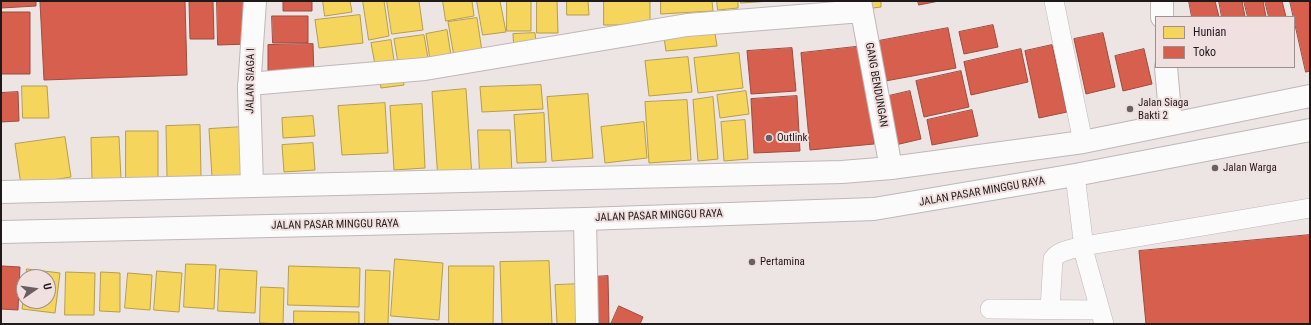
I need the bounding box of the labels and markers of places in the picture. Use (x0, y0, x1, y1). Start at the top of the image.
place label: Jalan Siaga Bakti 2 (1138, 96, 1188, 122)
marker: Jalan Siaga Bakti 2 (1125, 104, 1135, 114)
place label: Outlink (777, 131, 808, 145)
marker: Outlink (764, 133, 774, 143)
place label: Jalan Warga (1223, 161, 1277, 175)
marker: Jalan Warga (1210, 163, 1220, 173)
place label: Pertamina (760, 255, 805, 269)
marker: Pertamina (747, 257, 757, 267)

